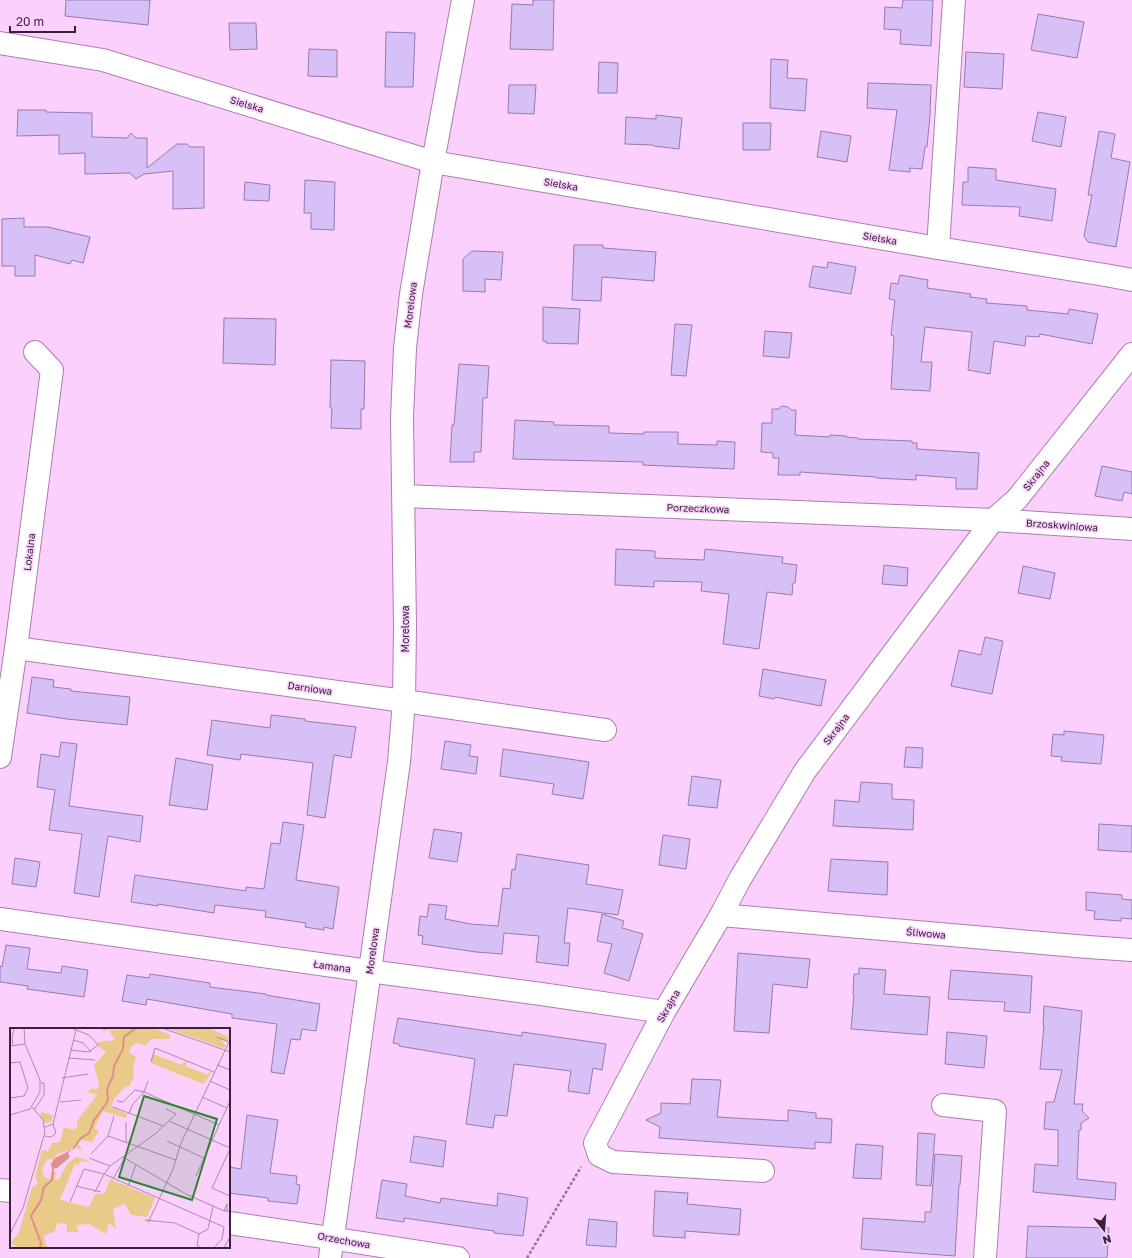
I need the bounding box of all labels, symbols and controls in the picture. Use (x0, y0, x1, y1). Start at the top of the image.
scale bar (10, 8, 75, 34)
text: 20 m (16, 14, 44, 29)
street label: Sielska (229, 93, 265, 115)
street label: Sielska (543, 175, 579, 193)
street label: Sielska (862, 229, 898, 247)
street label: Morelowa (401, 281, 419, 329)
street label: Skrajna (1020, 457, 1052, 493)
street label: Porzeczkowa (666, 501, 730, 515)
street label: Brzoskwiniowa (1026, 517, 1098, 533)
street label: Lokalna (21, 533, 37, 571)
street label: Morelowa (399, 606, 411, 652)
street label: Darniowa (287, 679, 333, 697)
street label: Skrajna (820, 711, 852, 747)
street label: Śliwowa (906, 924, 946, 941)
street label: Morelowa (363, 927, 381, 975)
street label: Łamana (312, 957, 352, 975)
street label: Skrajna (654, 987, 682, 1025)
inset map (10, 1028, 230, 1248)
north arrow (1084, 1210, 1124, 1250)
street label: Orzechowa (317, 1229, 371, 1251)
text: N (1101, 1233, 1113, 1247)

